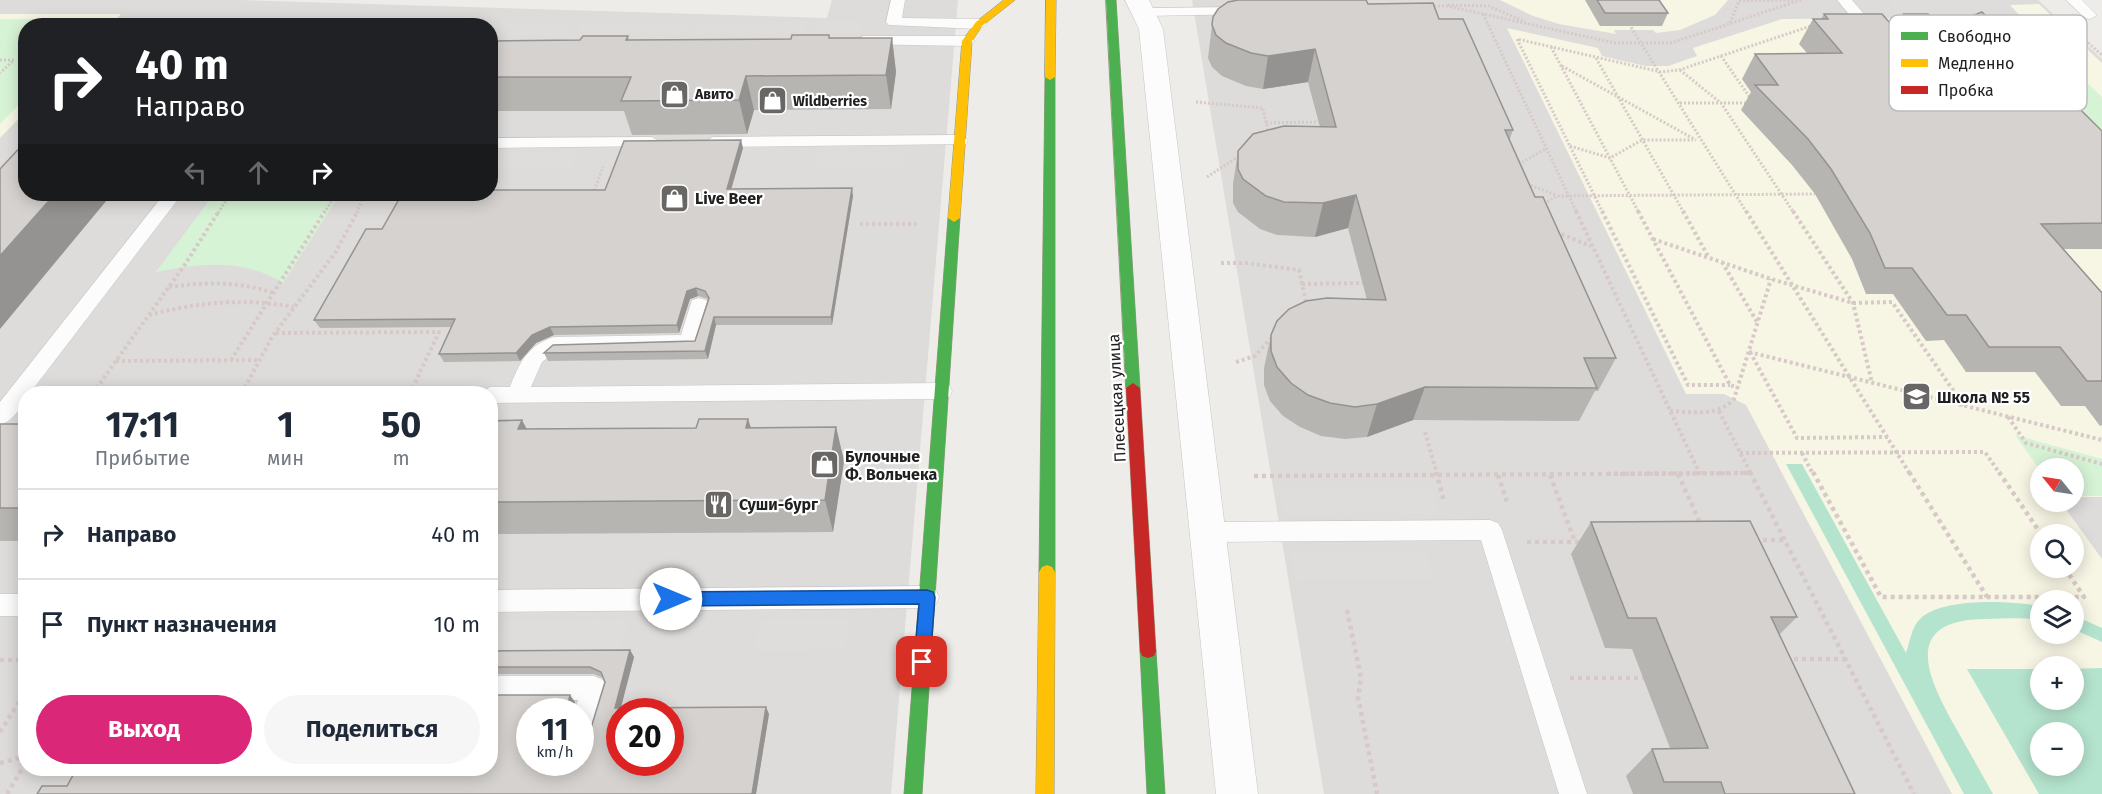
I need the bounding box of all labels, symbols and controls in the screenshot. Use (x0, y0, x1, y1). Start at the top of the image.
legend (1889, 15, 2087, 111)
text: Свободно (1938, 27, 2011, 46)
text: 40 m (135, 40, 229, 90)
icon: right (36, 42, 114, 120)
text: Медленно (1938, 54, 2014, 73)
shop icon: Авито (658, 78, 690, 110)
text: Пробка (1938, 81, 1994, 100)
shop icon: Wildberries (756, 85, 788, 117)
place label: Авито (694, 86, 734, 103)
text: Направо (135, 91, 245, 123)
place label: Wildberries (793, 93, 867, 110)
icon: left (179, 156, 212, 189)
icon: ahead (242, 156, 275, 189)
icon: right (305, 156, 338, 189)
shop icon: Live Beer (658, 182, 690, 214)
place label: Live Beer (695, 189, 763, 208)
street label: Плесецкая улица (1104, 333, 1130, 463)
school or university icon: Школа № 55 (1900, 381, 1932, 413)
place label: Школа № 55 (1937, 388, 2030, 407)
text: 17:11 (106, 403, 179, 447)
text: 1 (277, 403, 294, 447)
text: 50 (381, 403, 421, 447)
text: Прибытие (95, 446, 190, 470)
text: мин (267, 446, 304, 470)
text: m (393, 446, 410, 470)
place label: Булочные Ф. Вольчека (845, 447, 937, 484)
shop icon: Булочные Ф. Вольчека (808, 449, 840, 481)
north arrow (2030, 458, 2084, 512)
map controls (2030, 458, 2084, 776)
restaurant icon: Суши-бург (702, 488, 734, 520)
place label: Суши-бург (739, 495, 819, 514)
icon: right (36, 518, 69, 551)
text: Направо (87, 521, 176, 548)
text: 40 m (431, 521, 480, 548)
button: search (2030, 524, 2084, 578)
position arrow (639, 567, 703, 631)
button: layers (2030, 590, 2084, 644)
icon: arrive (36, 608, 69, 641)
text: Пункт назначения (87, 611, 277, 638)
text: 10 m (434, 611, 480, 638)
pin (896, 636, 947, 687)
icon: arrive (905, 645, 938, 678)
button: + (2030, 656, 2084, 710)
button: Выход (36, 695, 252, 764)
button: Поделиться (264, 695, 480, 764)
speed limit sign: 20 (606, 698, 684, 776)
text: 11 (541, 712, 569, 748)
button: − (2030, 722, 2084, 776)
text: km/h (536, 743, 574, 761)

